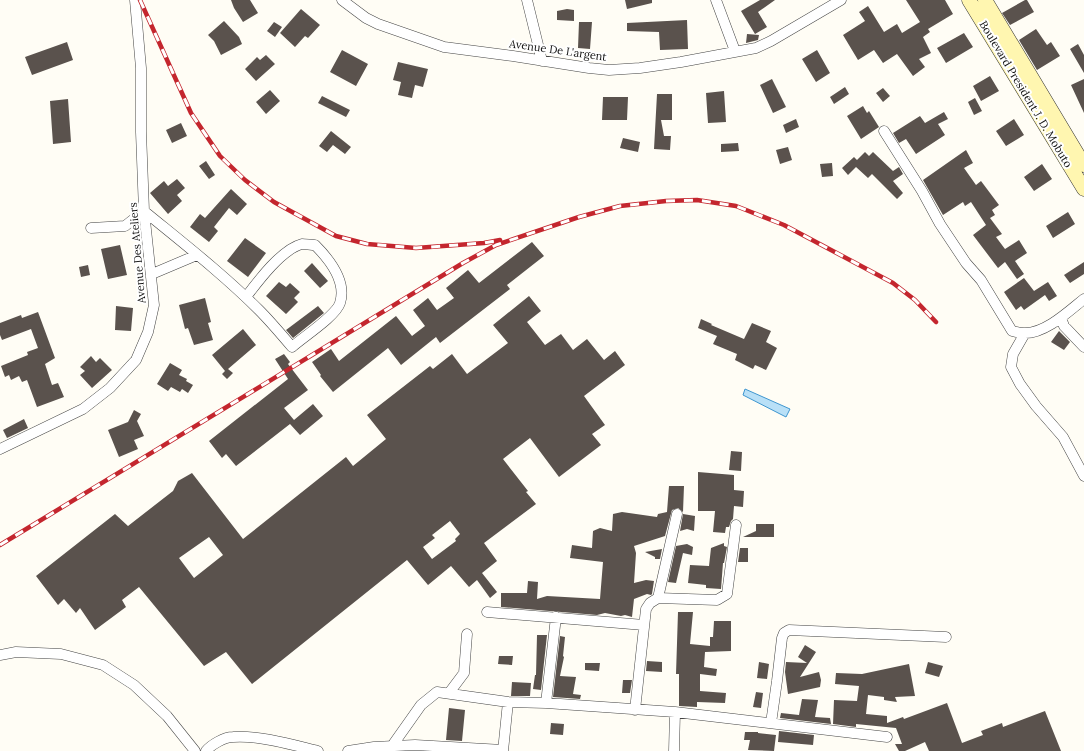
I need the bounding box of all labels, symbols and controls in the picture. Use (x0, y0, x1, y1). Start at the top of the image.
street label: Boulevard President J. D. Mobuto (977, 18, 1075, 170)
street label: Avenue De L'argent (507, 36, 608, 64)
street label: Avenue Des Ateliers (126, 202, 148, 305)

